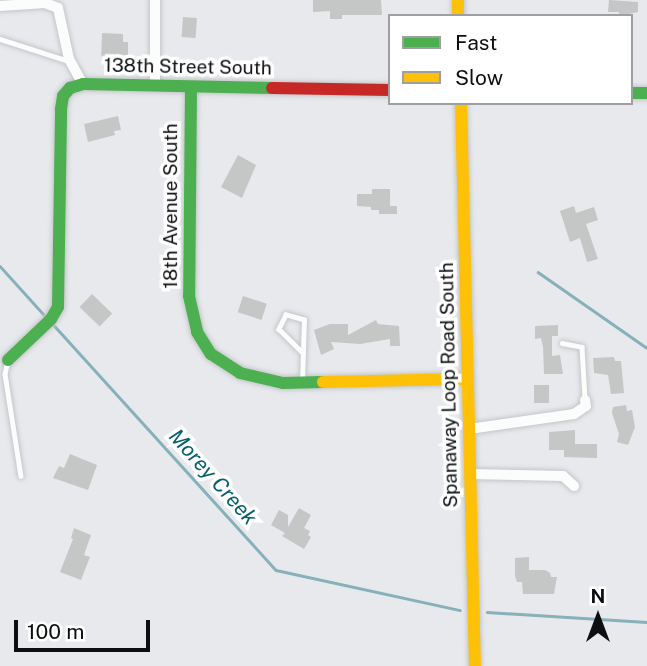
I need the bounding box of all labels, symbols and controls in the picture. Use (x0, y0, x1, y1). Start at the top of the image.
legend (388, 14, 633, 105)
text: Fast (455, 30, 497, 55)
street label: 138th Street South (104, 54, 272, 80)
text: Slow (455, 65, 503, 90)
street label: 18th Avenue South (160, 123, 182, 289)
street label: Spanaway Loop Road South (435, 262, 463, 508)
water label: Morey Creek (164, 424, 262, 530)
north arrow (563, 582, 633, 652)
text: N (591, 585, 605, 607)
scale bar (18, 606, 154, 650)
text: 100 m (27, 619, 84, 644)

